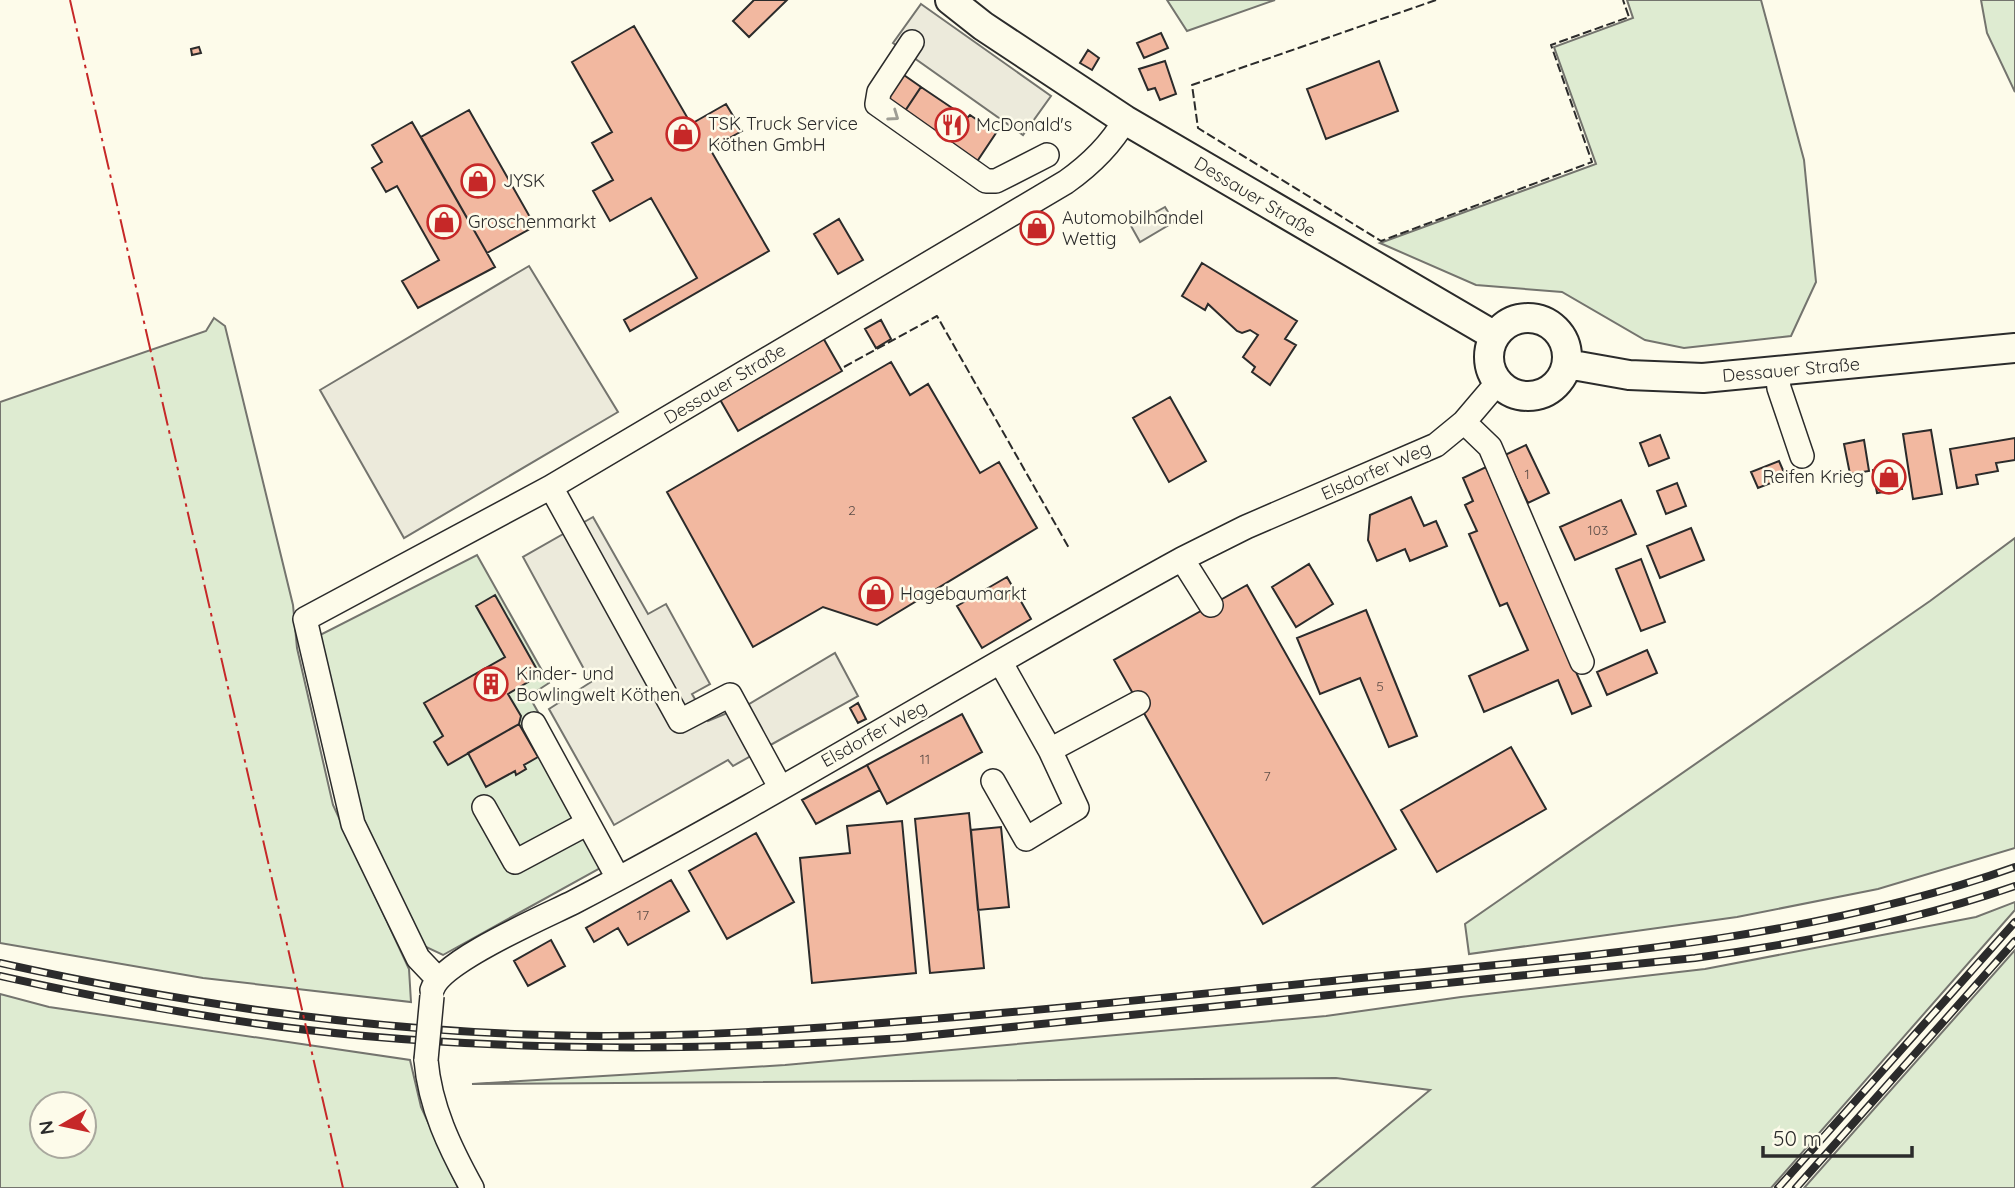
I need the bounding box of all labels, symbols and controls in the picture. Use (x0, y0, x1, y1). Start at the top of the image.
restaurant icon: McDonald's (933, 106, 971, 144)
one-way arrow (886, 108, 899, 120)
place label: TSK Truck Service Köthen GmbH (708, 112, 858, 156)
place label: McDonald's (976, 113, 1072, 136)
shop icon: TSK Truck Service Köthen GmbH (664, 115, 702, 153)
street label: Dessauer Straße (1190, 151, 1320, 242)
shop icon: JYSK (459, 162, 497, 200)
place label: JYSK (503, 169, 545, 192)
shop icon: Groschenmarkt (425, 203, 463, 241)
place label: Automobilhandel Wettig (1062, 206, 1204, 250)
shop icon: Automobilhandel Wettig (1018, 209, 1056, 247)
place label: Groschenmarkt (468, 210, 596, 233)
street label: Dessauer Straße (660, 338, 790, 429)
street label: Dessauer Straße (1721, 352, 1861, 387)
street label: Elsdorfer Weg (1317, 436, 1434, 505)
shop icon: Reifen Krieg (1870, 458, 1908, 496)
house number: 1 (1524, 465, 1530, 483)
place label: Reifen Krieg (1763, 465, 1864, 488)
house number: 2 (848, 501, 856, 519)
house number: 103 (1588, 521, 1608, 539)
shop icon: Hagebaumarkt (857, 575, 895, 613)
place label: Hagebaumarkt (900, 582, 1027, 605)
place label: Kinder- und Bowlingwelt Köthen (516, 662, 680, 706)
building icon: Kinder- und Bowlingwelt Köthen (472, 665, 510, 703)
house number: 5 (1376, 677, 1384, 695)
street label: Elsdorfer Weg (817, 695, 931, 772)
house number: 11 (920, 750, 930, 768)
house number: 7 (1263, 767, 1271, 785)
house number: 17 (637, 906, 649, 924)
north arrow (28, 1090, 98, 1160)
scale bar (1763, 1114, 1912, 1158)
text: N (33, 1119, 59, 1136)
text: 50 m (1773, 1125, 1822, 1151)

